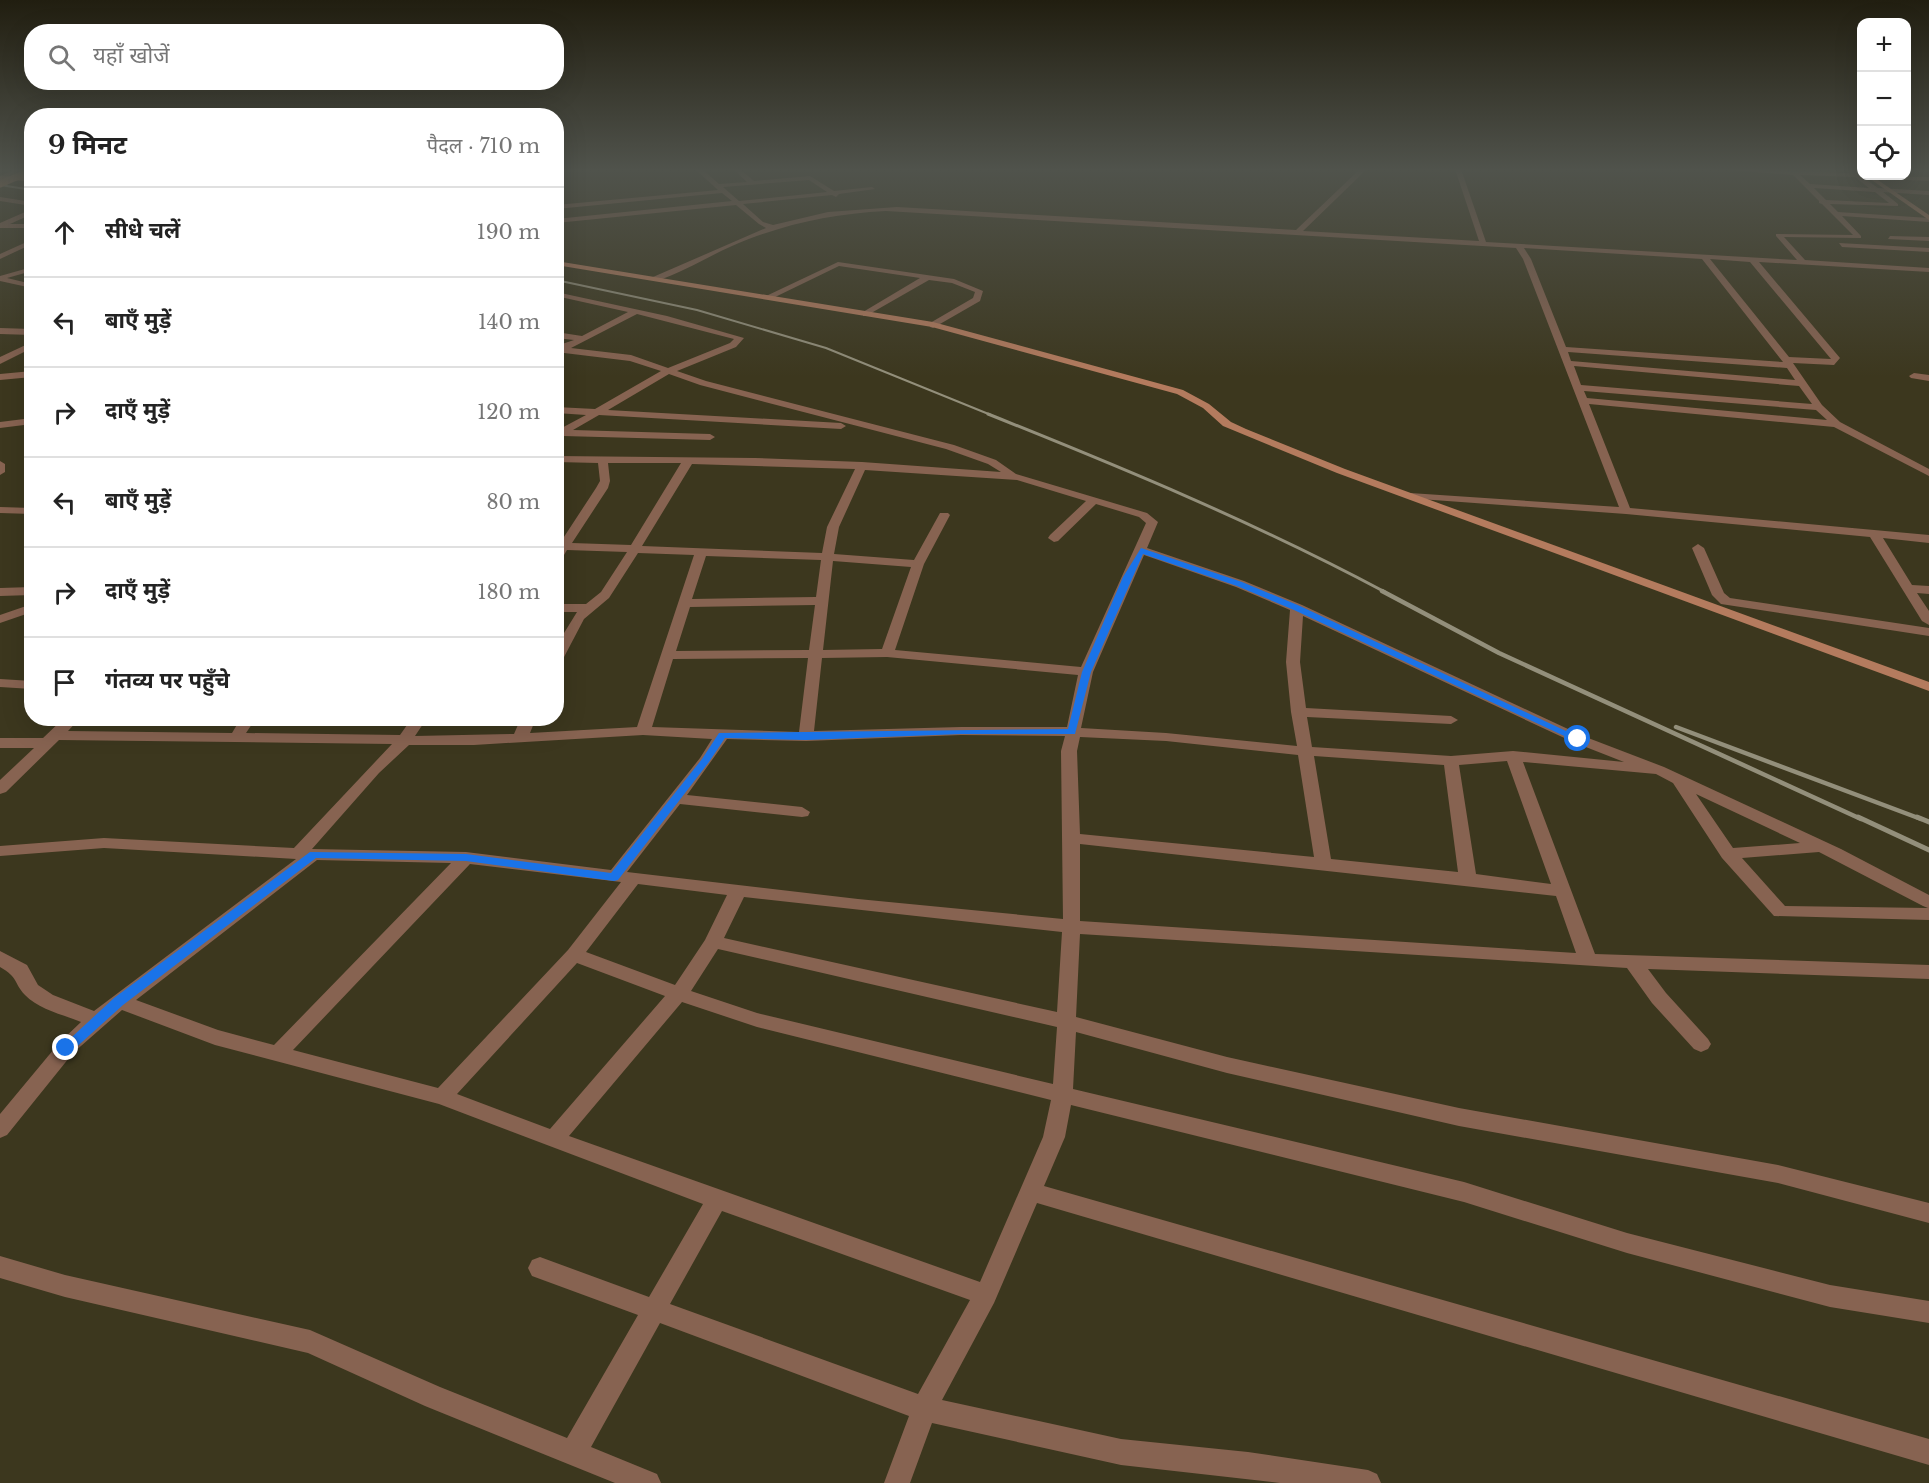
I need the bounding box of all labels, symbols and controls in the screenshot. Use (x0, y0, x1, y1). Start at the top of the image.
map controls (1857, 18, 1911, 180)
button: + (1857, 18, 1911, 72)
search box (24, 24, 564, 90)
icon: search (45, 41, 78, 74)
text: यहाँ खोजें (93, 42, 169, 69)
button: − (1857, 72, 1911, 126)
button: locate (1857, 126, 1911, 180)
text: 9 मिनट (48, 129, 127, 161)
text: पैदल · 710 m (427, 134, 540, 158)
icon: ahead (48, 216, 81, 249)
text: सीधे चलें (105, 217, 180, 244)
text: 190 m (477, 220, 540, 244)
icon: left (48, 306, 81, 339)
text: बाएँ मुड़ें (105, 307, 171, 334)
text: 140 m (478, 310, 540, 334)
icon: right (48, 396, 81, 429)
text: दाएँ मुड़ें (105, 397, 170, 424)
text: 120 m (477, 400, 540, 424)
icon: left (48, 486, 81, 519)
text: बाएँ मुड़ें (105, 487, 171, 514)
text: 80 m (486, 490, 540, 514)
icon: right (48, 576, 81, 609)
text: दाएँ मुड़ें (105, 577, 170, 604)
text: 180 m (477, 580, 540, 604)
icon: arrive (48, 666, 81, 699)
text: गंतव्य पर पहुँचे (105, 667, 230, 694)
route start (1564, 725, 1590, 751)
route end (52, 1034, 78, 1060)

